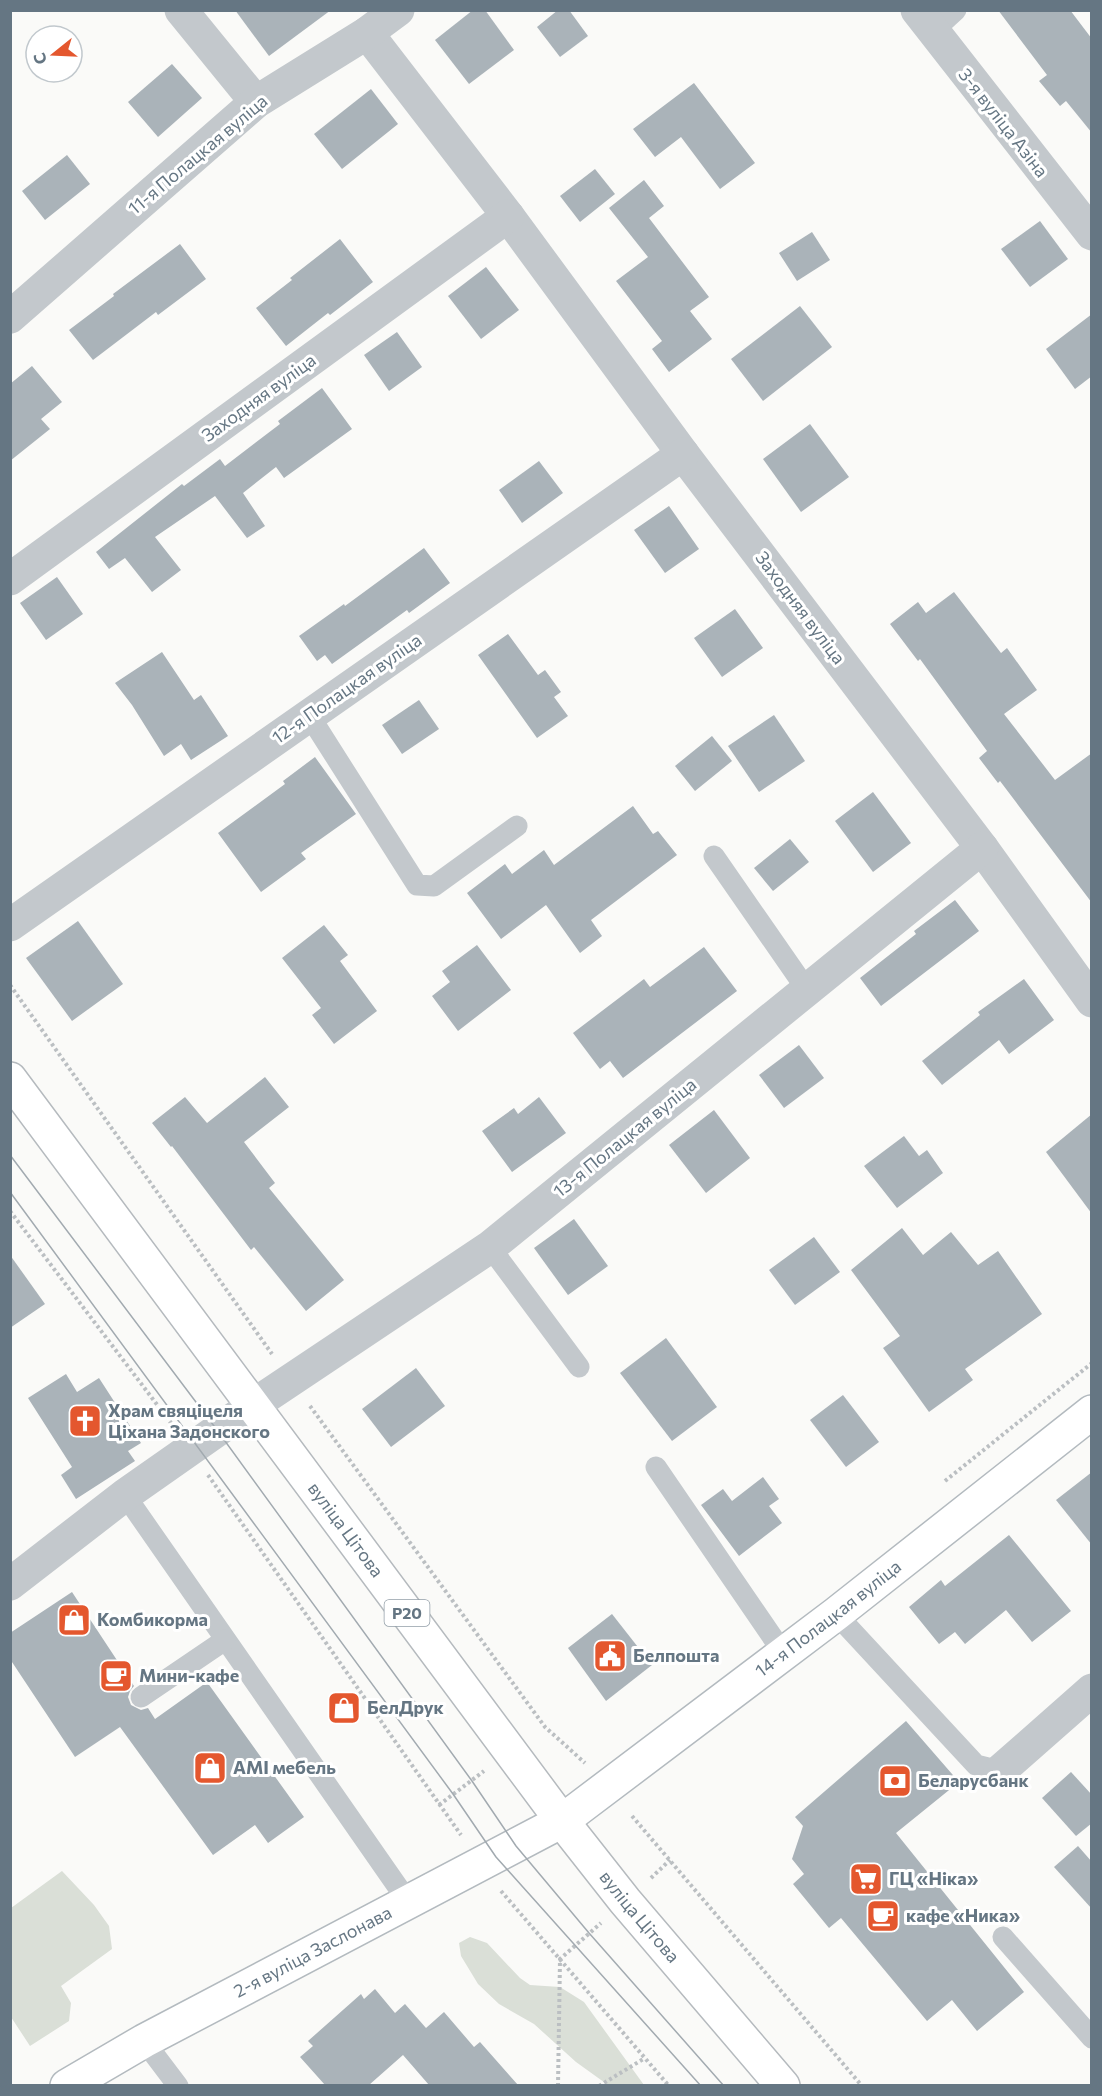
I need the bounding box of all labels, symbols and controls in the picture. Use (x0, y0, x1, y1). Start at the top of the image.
north arrow (24, 24, 84, 84)
text: С (29, 51, 50, 67)
street label: 3-я вуліца Азіна (954, 63, 1053, 181)
street label: 11-я Полацкая вуліца (123, 90, 271, 219)
street label: Заходняя вуліца (197, 348, 320, 446)
street label: Заходняя вуліца (751, 547, 850, 668)
street label: 12-я Полацкая вуліца (267, 628, 425, 748)
street label: 13-я Полацкая вуліца (548, 1073, 700, 1202)
place label: Храм свяціцеля Ціхана Задонского (108, 1399, 270, 1442)
church icon: Храм свяціцеля Ціхана Задонского (67, 1403, 103, 1439)
street label: вуліца Цітова (304, 1477, 389, 1581)
street label: 14-я Полацкая вуліца (750, 1555, 905, 1681)
road number: Р20 (384, 1600, 430, 1626)
shop icon: Комбикорма (56, 1602, 92, 1638)
place label: Комбикорма (97, 1608, 208, 1630)
public building icon: Белпошта (592, 1638, 628, 1674)
place label: Белпошта (633, 1644, 719, 1666)
cafe icon: Мини-кафе (98, 1658, 134, 1694)
place label: Мини-кафе (139, 1664, 239, 1686)
shop icon: БелДрук (326, 1690, 362, 1726)
place label: БелДрук (367, 1696, 445, 1718)
shop icon: AMI мебель (192, 1750, 228, 1786)
place label: AMI мебель (233, 1756, 336, 1778)
bank icon: Беларусбанк (877, 1763, 913, 1799)
place label: Беларусбанк (918, 1769, 1029, 1791)
supermarket icon: ГЦ «Ніка» (848, 1861, 884, 1897)
street label: вуліца Цітова (595, 1866, 685, 1967)
place label: ГЦ «Ніка» (889, 1867, 979, 1889)
cafe icon: кафе «Ника» (865, 1898, 901, 1934)
street label: 2-я вуліца Заслонава (230, 1901, 395, 2002)
place label: кафе «Ника» (906, 1904, 1020, 1926)

